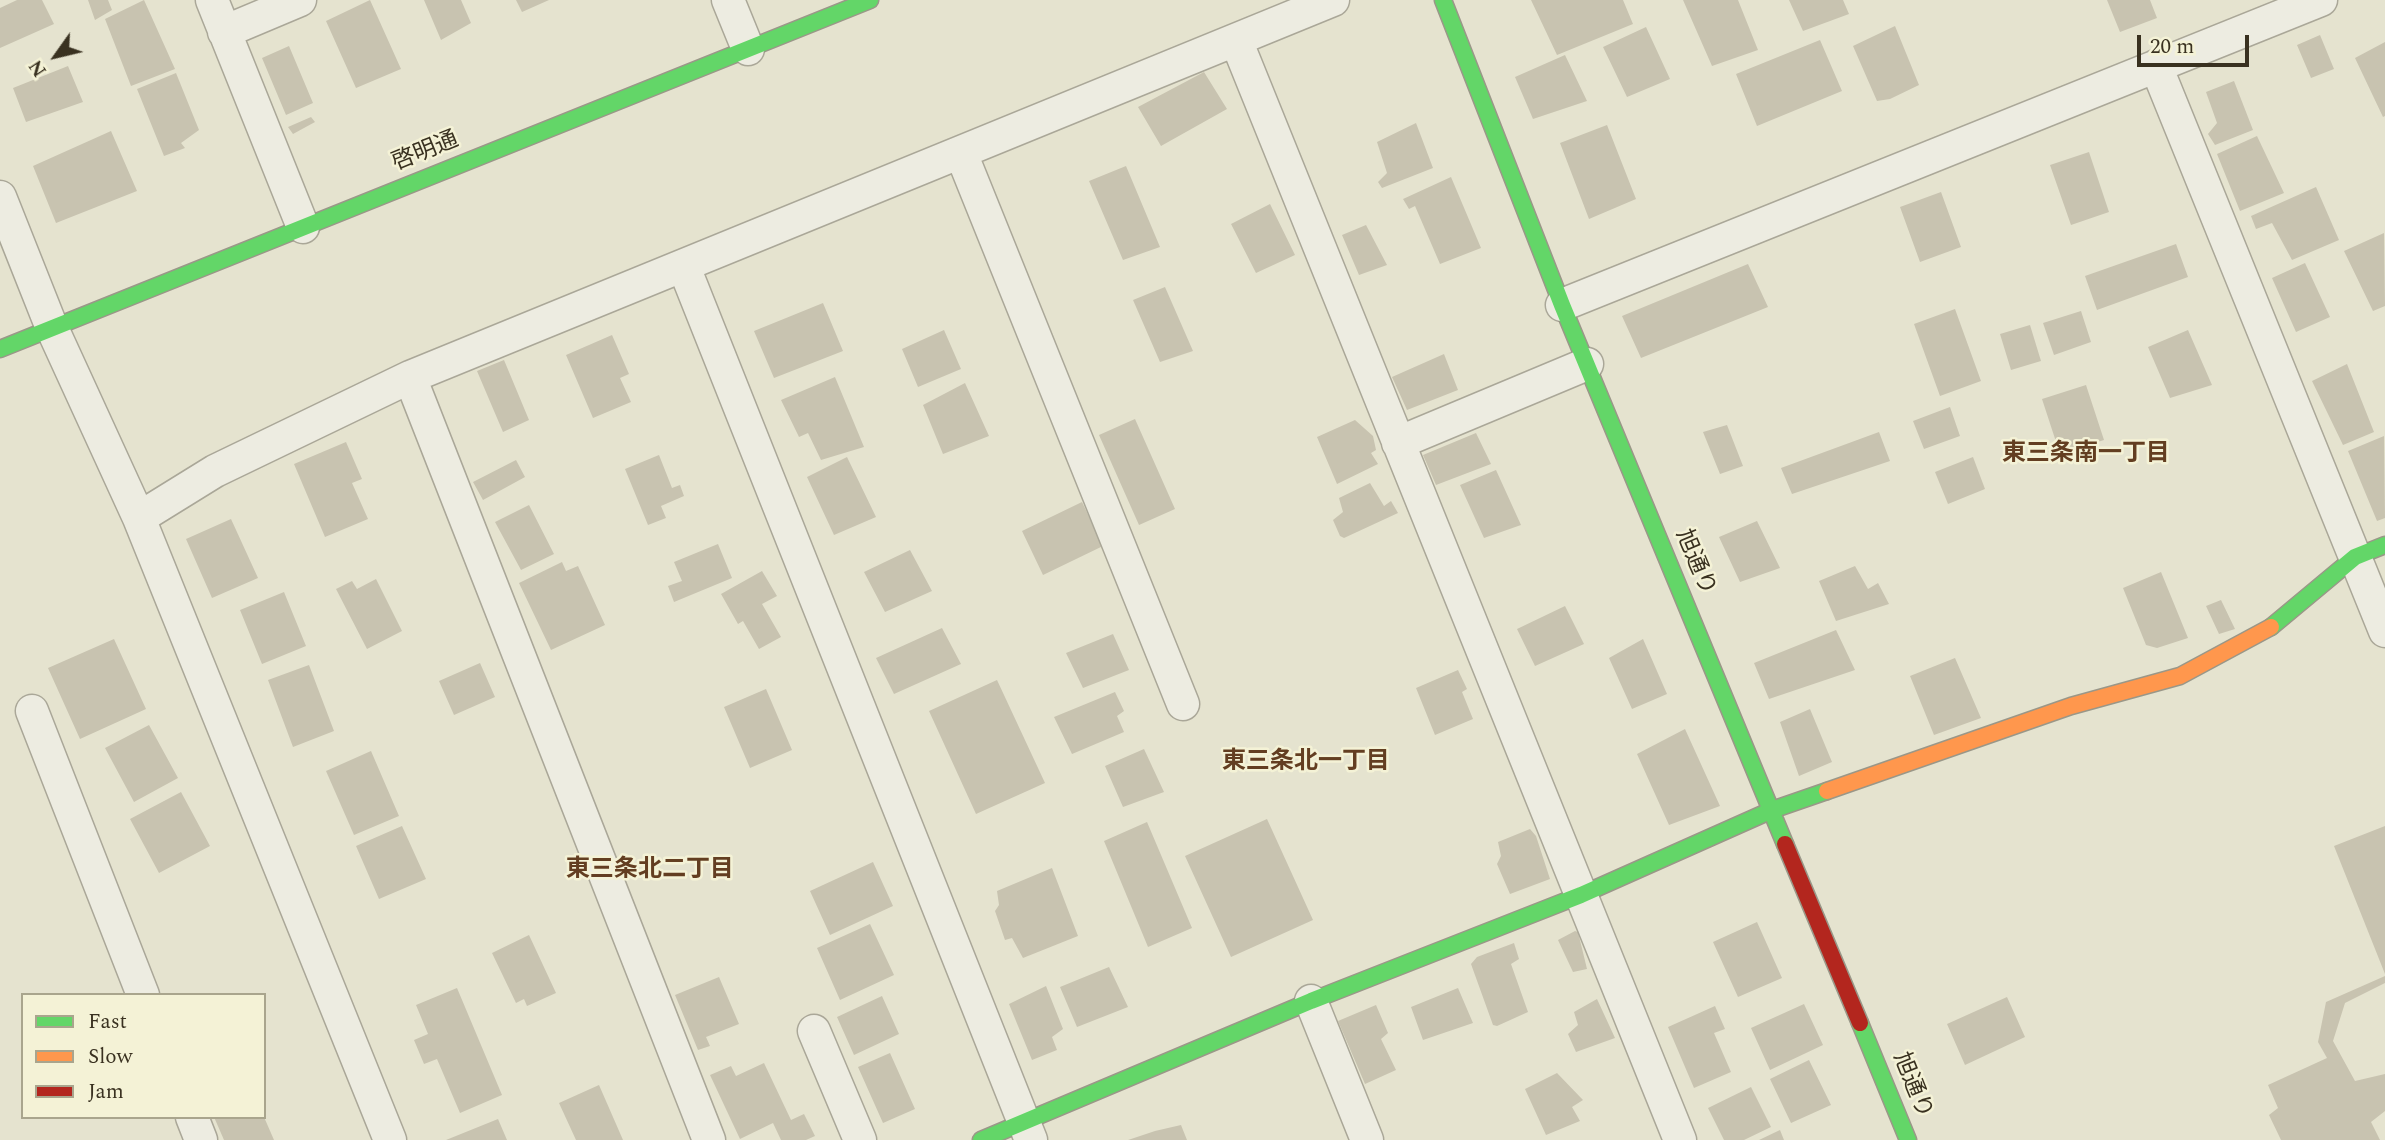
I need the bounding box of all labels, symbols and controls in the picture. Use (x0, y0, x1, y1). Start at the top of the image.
north arrow (21, 21, 91, 91)
scale bar (2140, 21, 2252, 65)
text: 20 m (2150, 31, 2194, 63)
text: N (22, 53, 55, 83)
street label: 啓明通 (389, 127, 463, 179)
district label: 東三条南一丁目 (2002, 441, 2170, 469)
street label: 旭通り (1668, 526, 1720, 600)
district label: 東三条北一丁目 (1222, 749, 1390, 777)
district label: 東三条北二丁目 (566, 857, 734, 885)
legend (21, 993, 266, 1119)
text: Fast (88, 1006, 127, 1038)
text: Slow (88, 1041, 132, 1073)
street label: 旭通り (1885, 1049, 1937, 1123)
text: Jam (88, 1076, 124, 1108)

